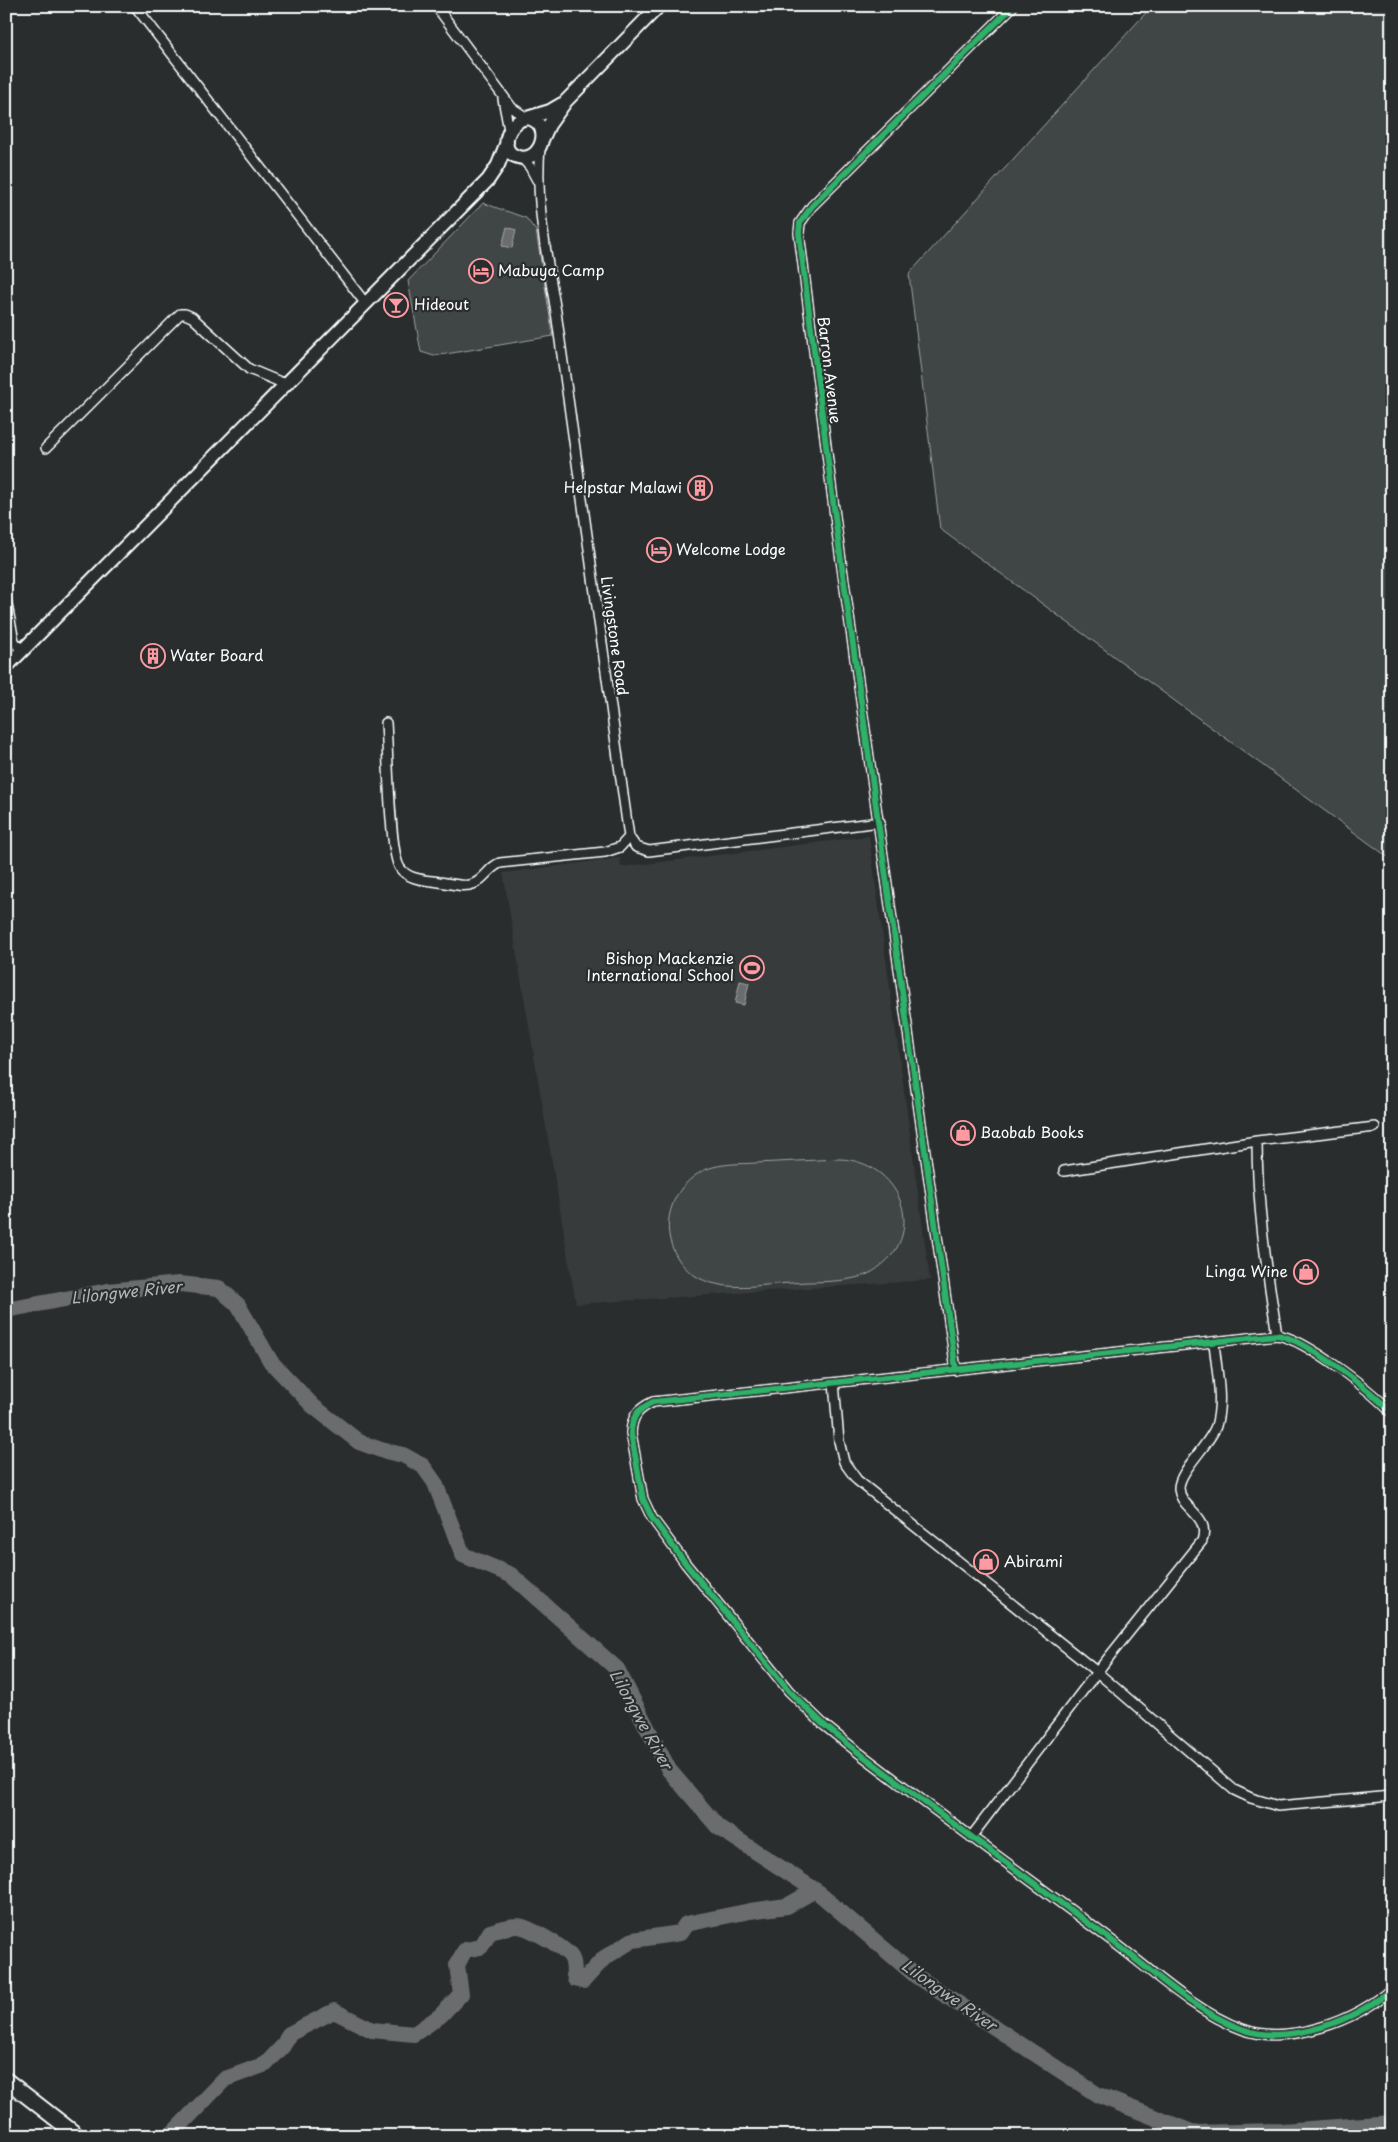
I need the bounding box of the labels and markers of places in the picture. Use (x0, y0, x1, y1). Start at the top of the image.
hotel icon: Mabuya Camp (468, 258, 494, 284)
place label: Mabuya Camp (498, 258, 605, 281)
bar icon: Hideout (383, 292, 409, 318)
place label: Hideout (414, 292, 469, 315)
place label: Helpstar Malawi (564, 475, 682, 498)
building icon: Helpstar Malawi (687, 475, 713, 501)
hotel icon: Welcome Lodge (646, 537, 672, 563)
place label: Welcome Lodge (676, 537, 786, 560)
building icon: Water Board (140, 643, 166, 669)
place label: Water Board (170, 643, 263, 666)
place label: Bishop Mackenzie International School (587, 946, 734, 986)
sports icon: Bishop Mackenzie International School (739, 955, 765, 981)
shop icon: Baobab Books (950, 1120, 976, 1146)
place label: Baobab Books (980, 1120, 1084, 1143)
place label: Linga Wine (1205, 1259, 1288, 1282)
shop icon: Linga Wine (1293, 1259, 1319, 1285)
shop icon: Abirami (973, 1549, 999, 1575)
place label: Abirami (1004, 1549, 1063, 1572)

